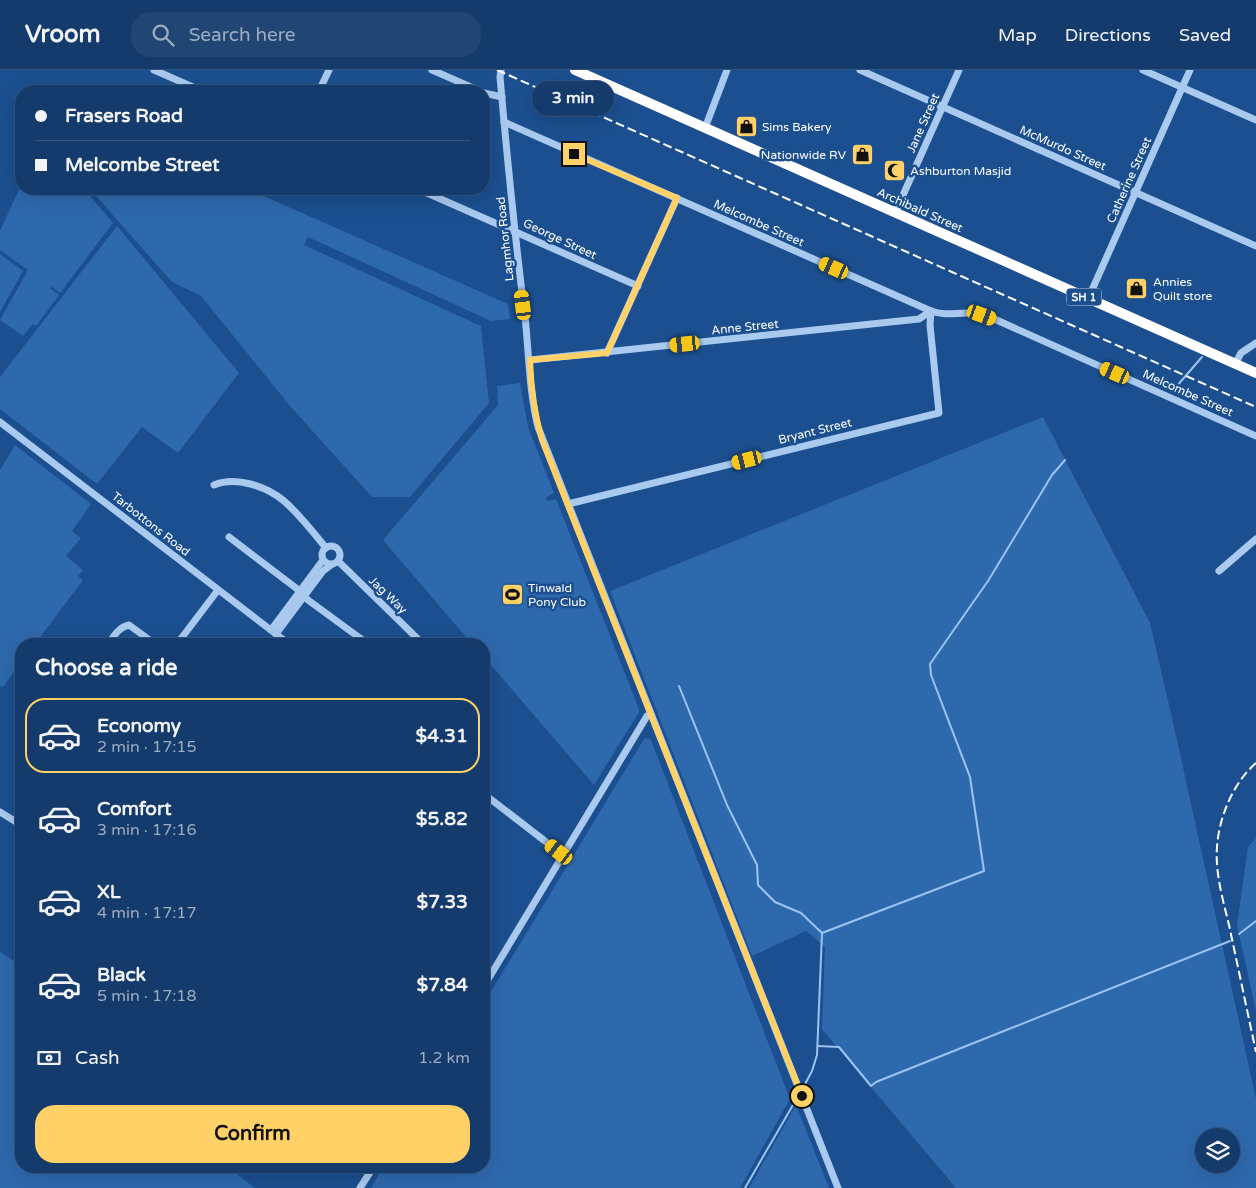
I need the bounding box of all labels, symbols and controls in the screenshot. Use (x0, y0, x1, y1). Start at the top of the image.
search box (131, 12, 481, 57)
text: Vroom (25, 20, 101, 49)
icon: search (149, 21, 177, 49)
text: Search here (189, 24, 296, 46)
text: Map (998, 24, 1037, 46)
text: Directions (1065, 24, 1151, 46)
text: Saved (1179, 24, 1231, 46)
callout: 3 min (533, 82, 615, 116)
text: 3 min (552, 88, 594, 108)
street label: Jane Street (904, 91, 943, 155)
text: Frasers Road (65, 105, 183, 127)
shop icon: Sims Bakery (734, 115, 758, 139)
place label: Sims Bakery (762, 120, 832, 134)
street label: McMurdo Street (1018, 123, 1109, 174)
street label: Catherine Street (1104, 134, 1154, 225)
route end (563, 143, 585, 165)
shop icon: Nationwide RV (850, 143, 874, 167)
place label: Nationwide RV (761, 148, 847, 162)
text: Melcombe Street (65, 154, 220, 176)
mosque icon: Ashburton Masjid (882, 159, 906, 183)
place label: Ashburton Masjid (910, 164, 1011, 178)
street label: Archibald Street (875, 185, 965, 235)
street label: Lagmhor Road (494, 196, 516, 282)
street label: Melcombe Street (712, 197, 807, 249)
street label: George Street (521, 216, 599, 262)
car (817, 255, 850, 281)
place label: Annies Quilt store (1153, 275, 1213, 303)
shop icon: Annies Quilt store (1125, 277, 1149, 301)
road number: SH 1 (1066, 288, 1102, 306)
car (513, 289, 532, 321)
car (965, 303, 998, 327)
street label: Anne Street (711, 316, 780, 338)
car (669, 335, 700, 353)
car (1098, 360, 1131, 386)
street label: Melcombe Street (1141, 367, 1236, 419)
street label: Bryant Street (777, 415, 854, 447)
car (730, 449, 763, 471)
street label: Tarbottons Road (109, 489, 193, 559)
street label: Jag Way (366, 573, 410, 617)
place label: Tinwald Pony Club (528, 581, 586, 609)
sports icon: Tinwald Pony Club (500, 583, 524, 607)
text: Choose a ride (35, 655, 178, 681)
icon: car (37, 713, 82, 758)
text: Economy (97, 715, 181, 737)
text: $4.31 (416, 725, 468, 747)
text: 2 min · 17:15 (97, 737, 196, 757)
icon: car (37, 796, 82, 841)
text: Comfort (97, 798, 171, 820)
text: $5.82 (416, 808, 468, 830)
text: 3 min · 17:16 (97, 820, 196, 840)
car (542, 837, 575, 867)
icon: car (37, 879, 82, 924)
text: XL (97, 881, 121, 903)
text: $7.33 (417, 891, 468, 913)
text: 4 min · 17:17 (97, 903, 196, 923)
icon: car (37, 962, 82, 1007)
text: Black (97, 964, 146, 986)
text: $7.84 (417, 974, 468, 996)
text: 5 min · 17:18 (97, 986, 196, 1006)
icon: cash (35, 1044, 63, 1072)
text: Cash (75, 1047, 120, 1069)
text: 1.2 km (418, 1048, 470, 1068)
route start (791, 1085, 813, 1107)
button: Confirm (35, 1105, 470, 1163)
map controls (1195, 1128, 1240, 1173)
button: layers (1195, 1128, 1240, 1173)

